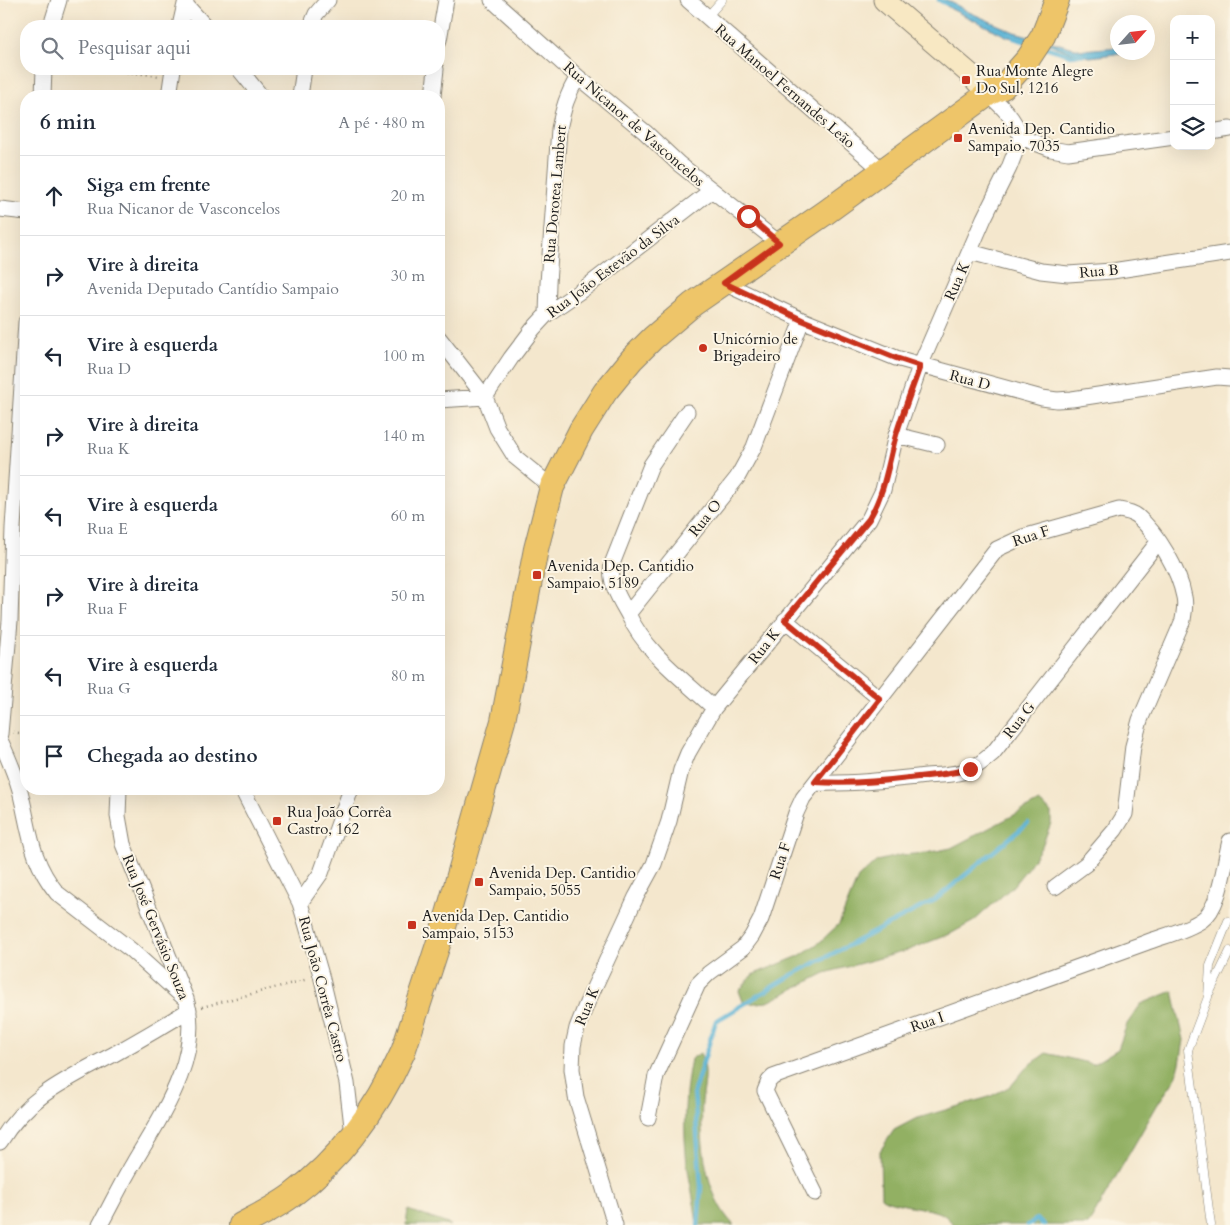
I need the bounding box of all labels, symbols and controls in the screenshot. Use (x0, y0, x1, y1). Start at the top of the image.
north arrow (1110, 15, 1155, 60)
map controls (1170, 15, 1215, 150)
button: + (1170, 15, 1215, 60)
street label: Rua Manoel Fernandes Leão (711, 19, 859, 153)
search box (20, 20, 445, 75)
icon: search (38, 34, 66, 62)
text: Pesquisar aqui (78, 35, 191, 61)
street label: Rua Nicanor de Vasconcelos (559, 57, 709, 191)
button: − (1170, 60, 1215, 105)
place label: Rua Monte Alegre Do Sul, 1216 (976, 61, 1094, 98)
marker: Rua Monte Alegre Do Sul, 1216 (960, 74, 972, 86)
button: layers (1170, 105, 1215, 150)
text: 6 min (40, 108, 96, 137)
text: A pé · 480 m (338, 112, 425, 134)
place label: Avenida Dep. Cantidio Sampaio, 7035 (968, 119, 1115, 156)
street label: Rua Dorotea Lambert (539, 124, 571, 264)
marker: Avenida Dep. Cantidio Sampaio, 7035 (952, 132, 964, 144)
text: Siga em frente (87, 172, 211, 198)
icon: ahead (40, 182, 68, 210)
text: 20 m (391, 185, 425, 207)
text: Rua Nicanor de Vasconcelos (87, 198, 280, 220)
route start (737, 205, 760, 228)
street label: Rua João Estevão da Silva (543, 209, 684, 322)
text: Vire à direita (87, 252, 199, 278)
street label: Rua K (940, 258, 975, 303)
street label: Rua B (1079, 259, 1119, 283)
icon: right (40, 262, 68, 290)
text: 30 m (391, 265, 425, 287)
text: Avenida Deputado Cantídio Sampaio (87, 278, 339, 300)
place label: Unicórnio de Brigadeiro (713, 329, 798, 366)
text: Vire à esquerda (87, 332, 218, 358)
icon: left (40, 342, 68, 370)
marker: Unicórnio de Brigadeiro (697, 342, 709, 354)
text: 100 m (383, 345, 425, 367)
text: Rua D (87, 358, 131, 380)
street label: Rua D (947, 365, 993, 395)
text: Vire à direita (87, 412, 199, 438)
icon: right (40, 422, 68, 450)
text: 140 m (383, 425, 425, 447)
text: Rua K (87, 438, 130, 460)
text: Vire à esquerda (87, 492, 218, 518)
street label: Rua O (684, 495, 726, 541)
icon: left (40, 502, 68, 530)
text: 60 m (391, 505, 425, 527)
text: Rua E (87, 518, 128, 540)
street label: Rua F (1010, 521, 1052, 551)
place label: Avenida Dep. Cantidio Sampaio, 5189 (547, 556, 694, 593)
marker: Avenida Dep. Cantidio Sampaio, 5189 (531, 569, 543, 581)
text: Vire à direita (87, 572, 199, 598)
icon: right (40, 582, 68, 610)
text: 50 m (391, 585, 425, 607)
text: Rua F (87, 598, 127, 620)
street label: Rua K (744, 623, 785, 668)
text: Vire à esquerda (87, 652, 218, 678)
icon: left (40, 662, 68, 690)
text: 80 m (391, 665, 425, 687)
text: Rua G (87, 678, 131, 700)
street label: Rua G (998, 698, 1040, 742)
icon: arrive (40, 742, 68, 770)
text: Chegada ao destino (87, 743, 258, 769)
route end (959, 758, 982, 781)
place label: Rua João Corrêa Castro, 162 (287, 802, 392, 839)
marker: Rua João Corrêa Castro, 162 (271, 815, 283, 827)
street label: Rua F (765, 840, 795, 882)
street label: Rua José Gervásio Souza (118, 851, 194, 1003)
place label: Avenida Dep. Cantidio Sampaio, 5055 (489, 863, 636, 900)
marker: Avenida Dep. Cantidio Sampaio, 5055 (473, 876, 485, 888)
place label: Avenida Dep. Cantidio Sampaio, 5153 (422, 906, 569, 943)
street label: Rua João Corrêa Castro (294, 914, 352, 1064)
marker: Avenida Dep. Cantidio Sampaio, 5153 (406, 919, 418, 931)
street label: Rua K (570, 983, 604, 1028)
street label: Rua I (908, 1007, 946, 1037)

